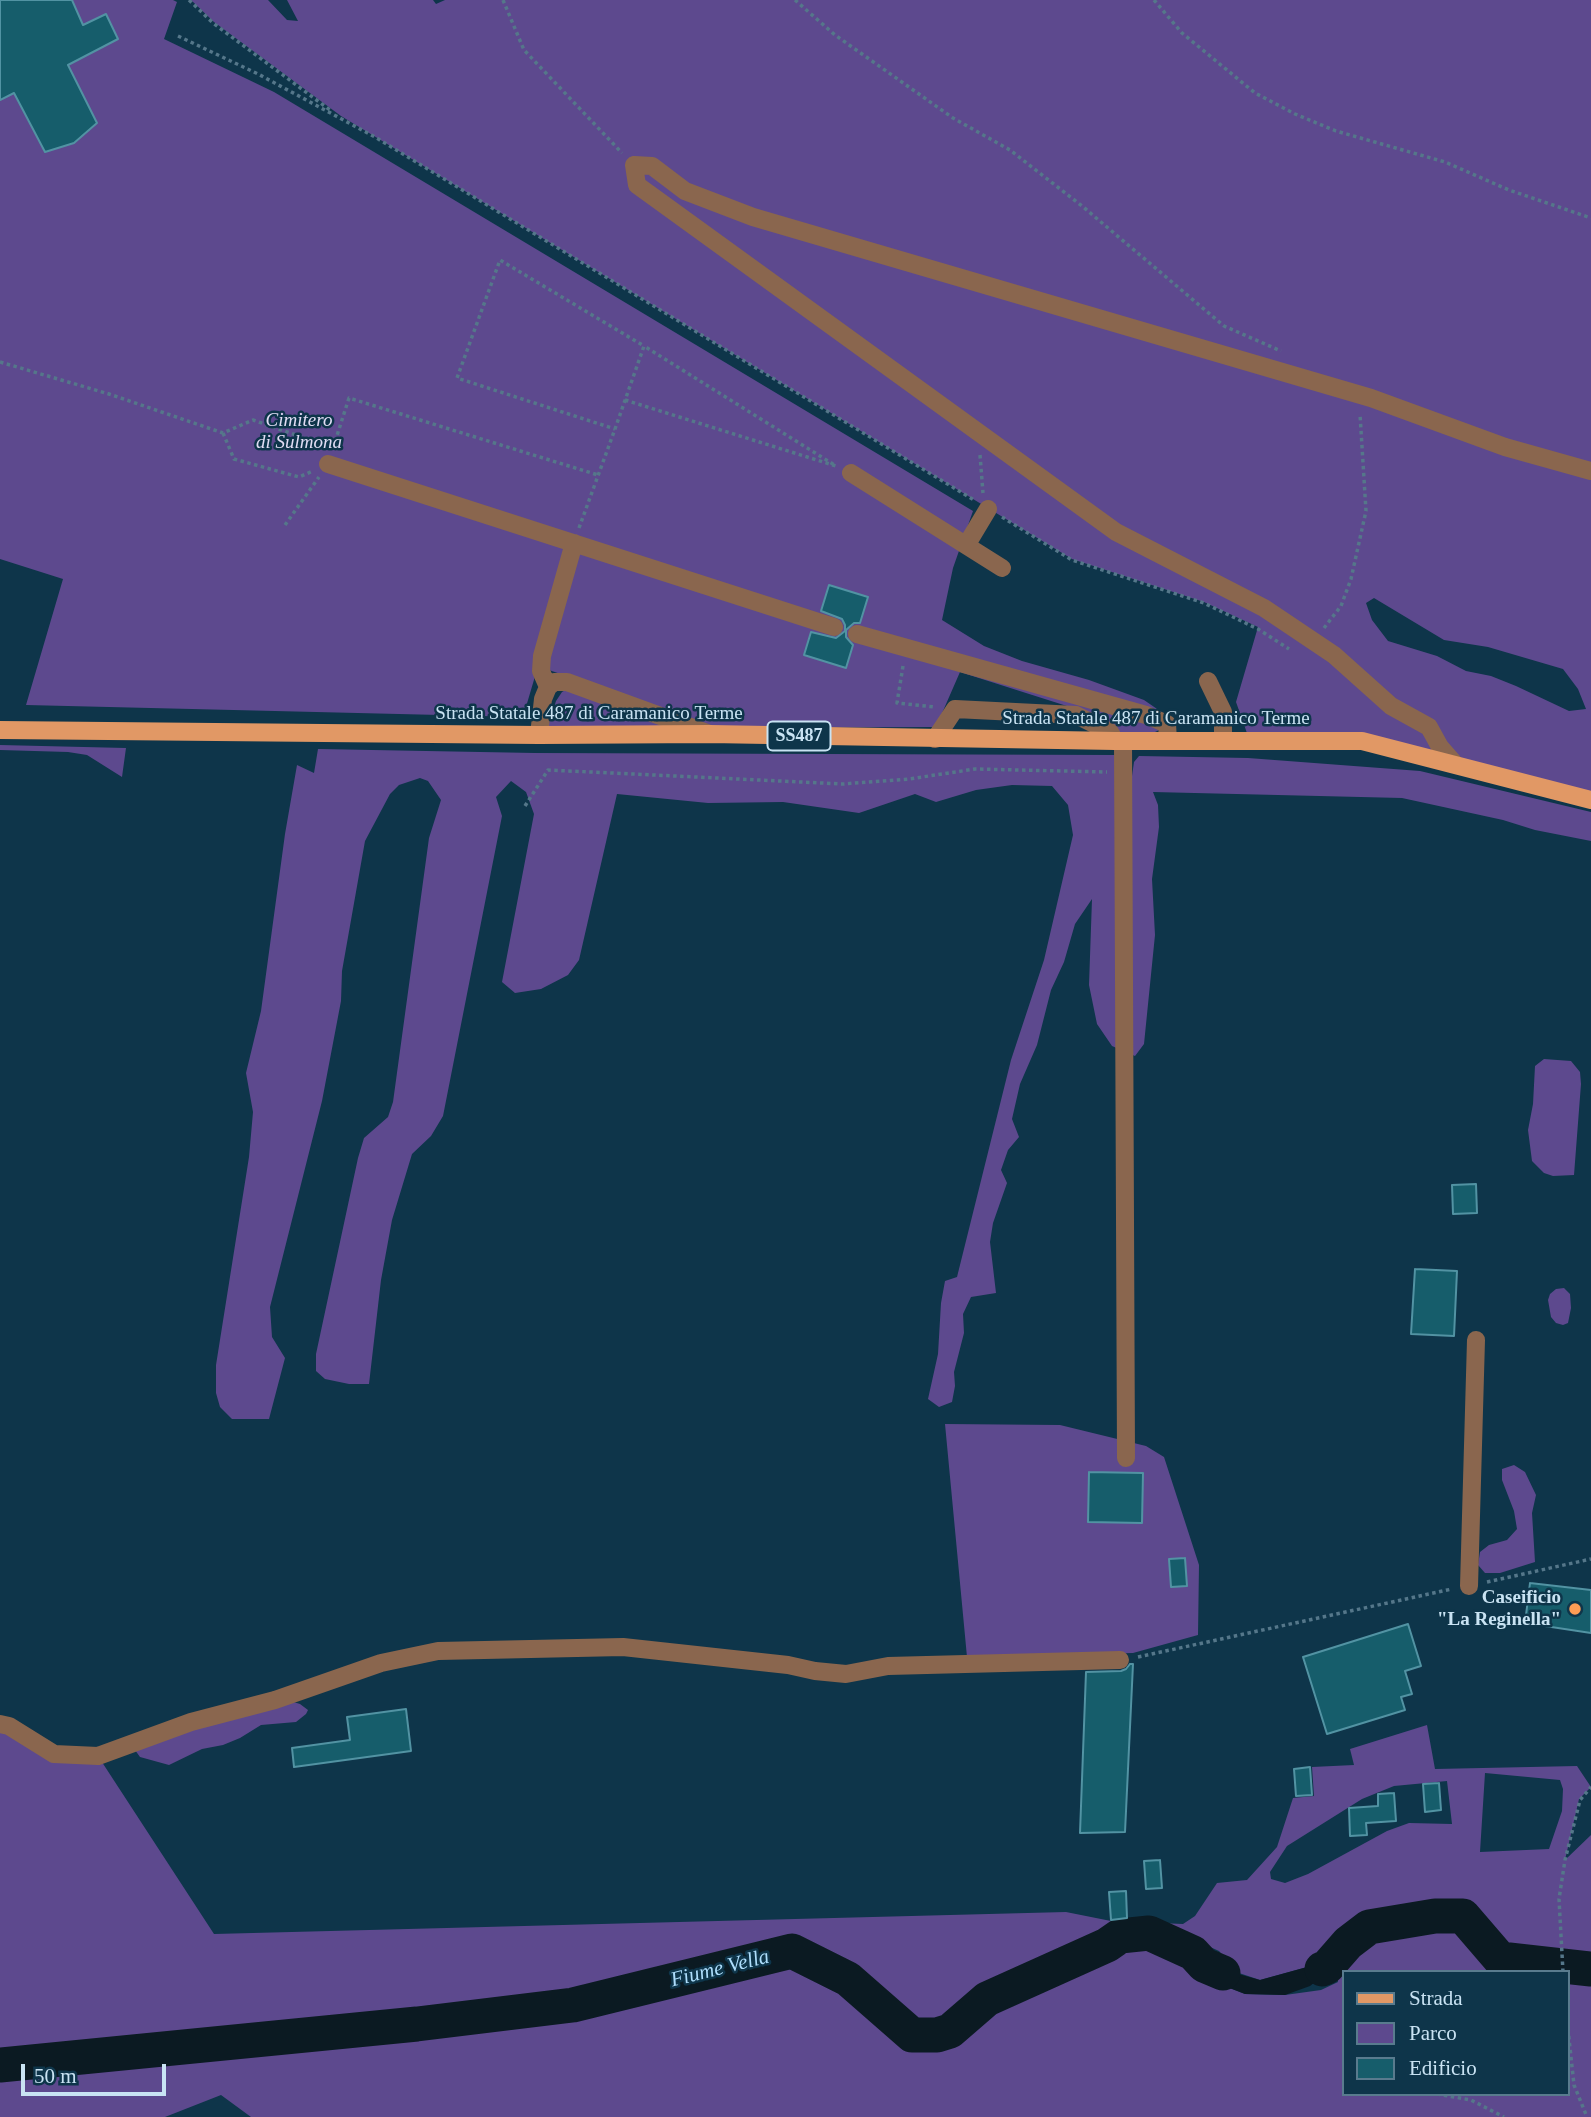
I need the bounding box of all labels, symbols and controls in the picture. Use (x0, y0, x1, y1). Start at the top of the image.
park label: Cimitero di Sulmona (256, 410, 342, 454)
street label: Strada Statale 487 di Caramanico Terme (435, 703, 743, 725)
street label: Strada Statale 487 di Caramanico Terme (1002, 708, 1310, 730)
road number: SS487 (768, 722, 830, 750)
place label: Caseificio "La Reginella" (1437, 1587, 1561, 1631)
marker: Caseificio "La Reginella" (1567, 1601, 1583, 1617)
water label: Fiume Vella (668, 1945, 772, 1993)
legend (1342, 1970, 1570, 2096)
text: Strada (1409, 1986, 1463, 2010)
text: Parco (1409, 2021, 1457, 2045)
scale bar (24, 2050, 170, 2094)
text: Edificio (1409, 2056, 1477, 2080)
text: 50 m (34, 2064, 77, 2088)

